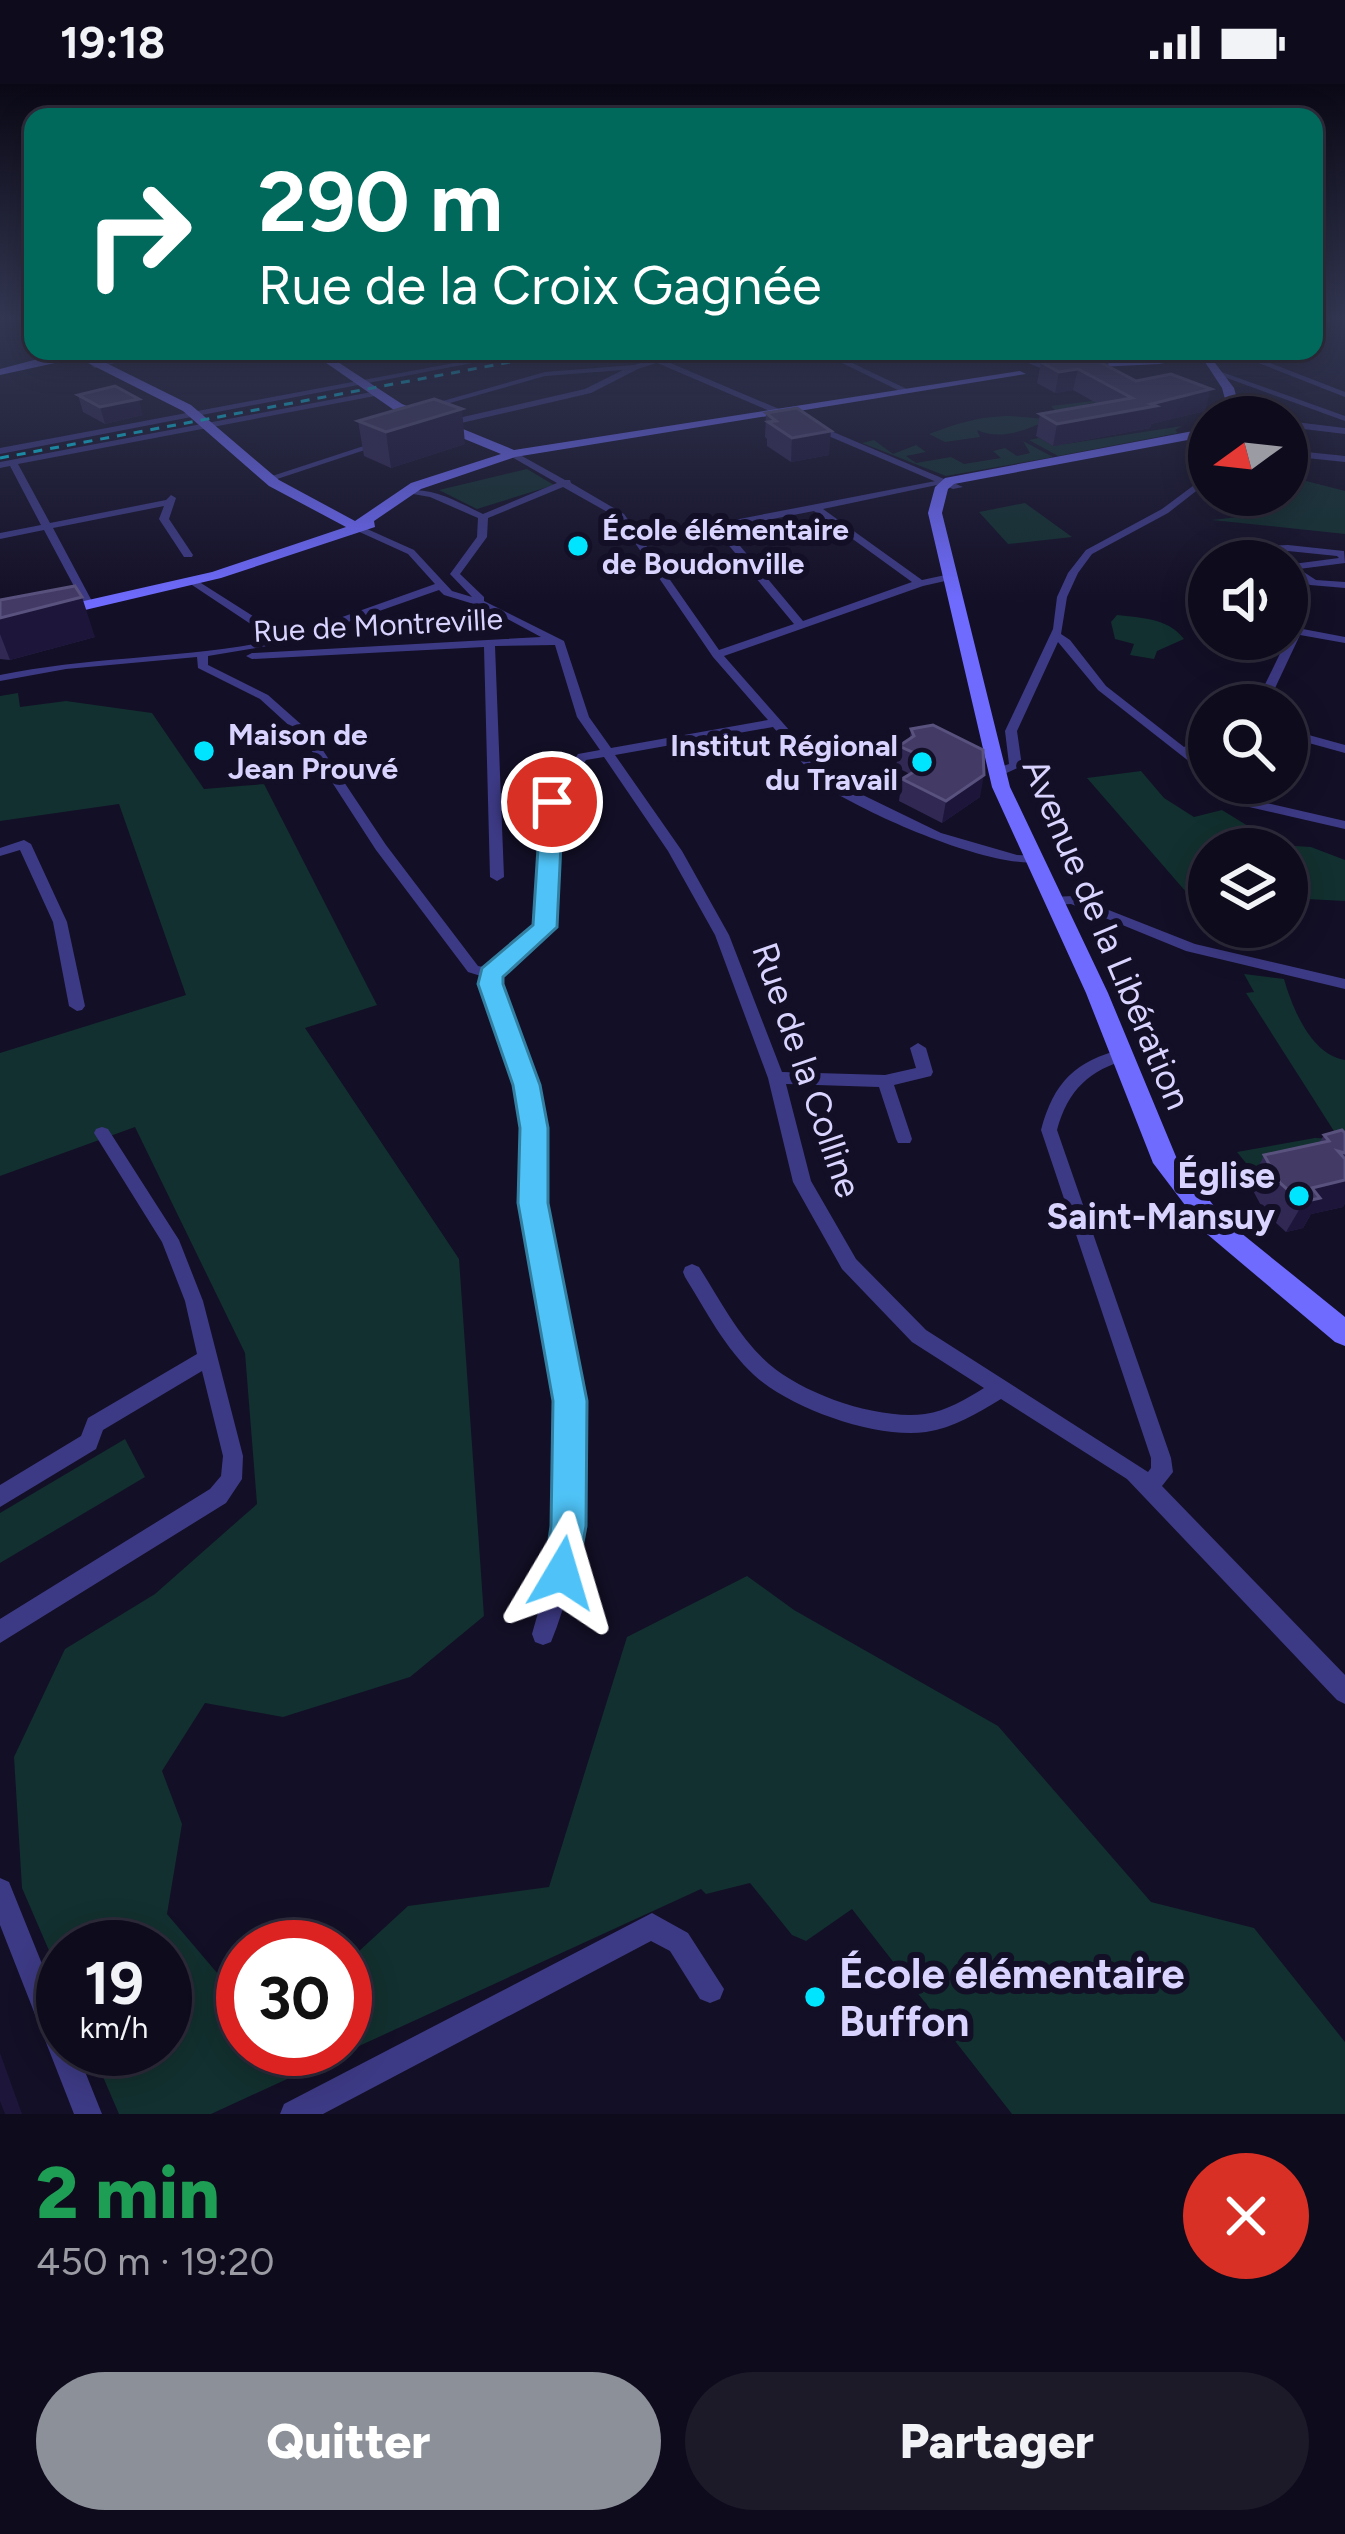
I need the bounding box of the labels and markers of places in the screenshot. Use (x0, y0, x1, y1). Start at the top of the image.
place label: École élémentaire de Boudonville (602, 511, 849, 582)
marker: École élémentaire de Boudonville (565, 533, 591, 559)
place label: Maison de Jean Prouvé (228, 716, 398, 787)
place label: Institut Régional du Travail (670, 727, 898, 798)
marker: Maison de Jean Prouvé (191, 738, 217, 764)
marker: Institut Régional du Travail (909, 749, 935, 775)
pin (501, 751, 603, 853)
place label: Église Saint-Mansuy (1046, 1154, 1275, 1238)
marker: Église Saint-Mansuy (1286, 1183, 1312, 1209)
place label: École élémentaire Buffon (839, 1948, 1185, 2047)
marker: École élémentaire Buffon (802, 1984, 828, 2010)

